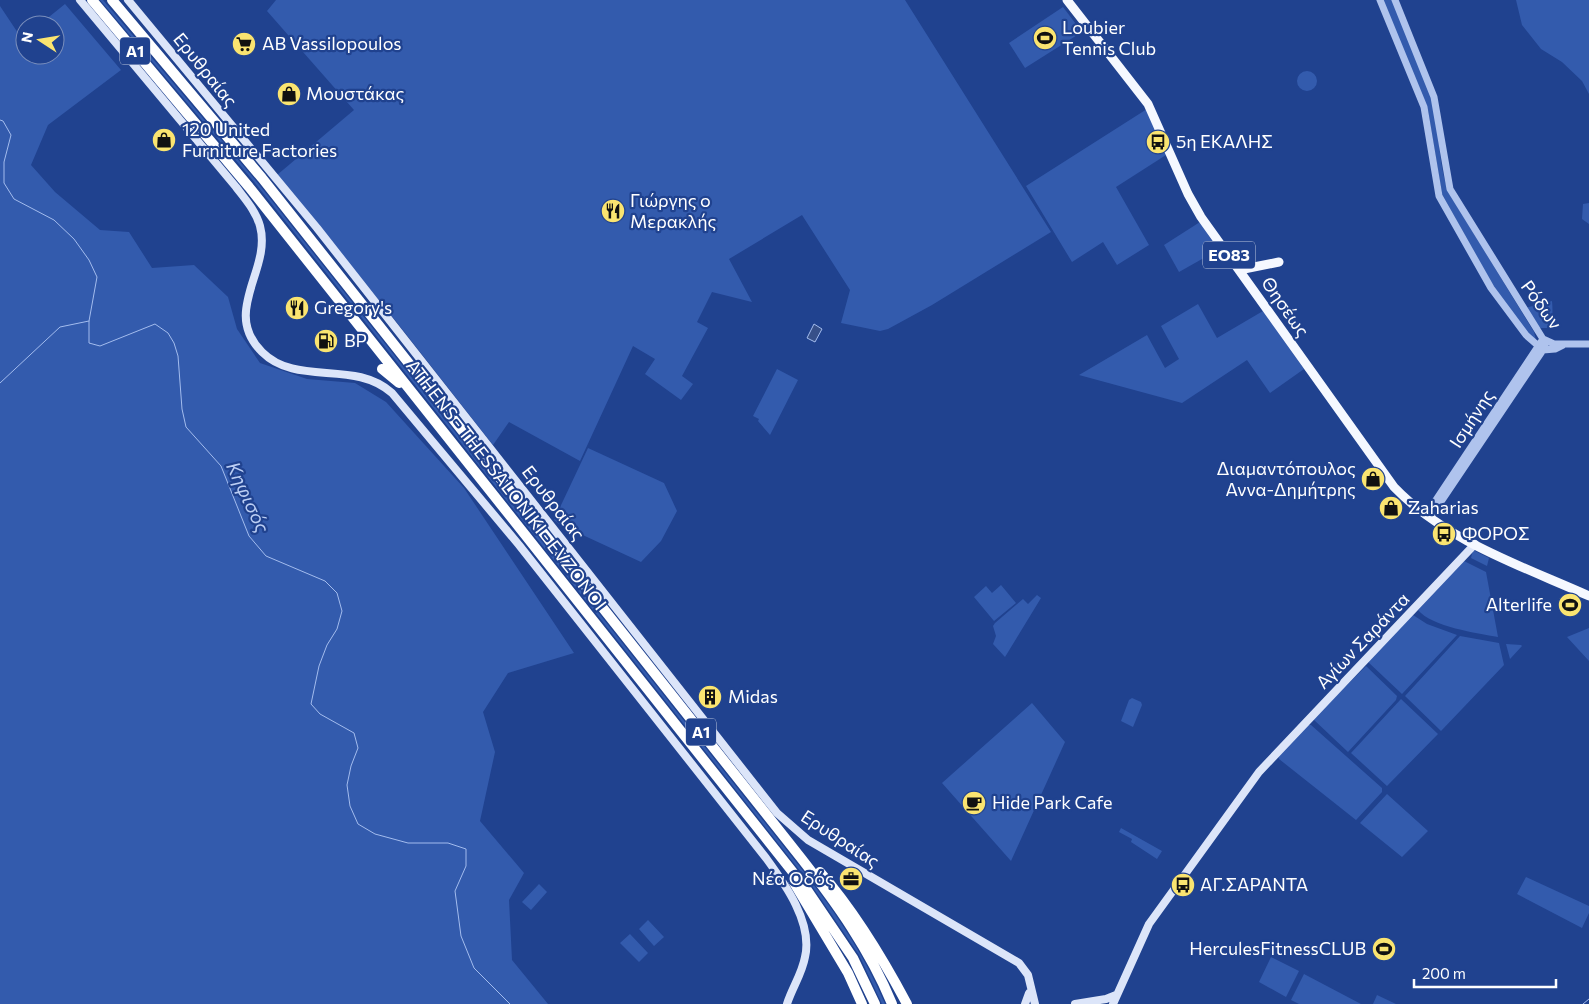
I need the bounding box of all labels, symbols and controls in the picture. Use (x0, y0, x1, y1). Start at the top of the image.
north arrow (15, 15, 65, 65)
place label: Loubier Tennis Club (1062, 16, 1156, 59)
sports icon: Loubier Tennis Club (1032, 25, 1058, 51)
street label: Ερυθραίας (169, 28, 242, 111)
text: N (17, 30, 36, 44)
supermarket icon: AB Vassilopoulos (231, 31, 257, 57)
place label: AB Vassilopoulos (262, 32, 401, 54)
road number: Α1 (120, 37, 150, 64)
shop icon: Μουστάκας (276, 81, 302, 107)
place label: Μουστάκας (306, 82, 404, 104)
place label: 120 United Furniture Factories (182, 118, 337, 161)
shop icon: 120 United Furniture Factories (151, 127, 177, 153)
bus stop icon: 5η ΕΚΑΛΗΣ (1145, 129, 1171, 155)
place label: 5η ΕΚΑΛΗΣ (1176, 130, 1273, 152)
place label: Γιώργης ο Μερακλής (630, 189, 716, 232)
restaurant icon: Γιώργης ο Μερακλής (600, 198, 626, 224)
road number: ΕΟ83 (1203, 242, 1255, 268)
street label: Θησέως (1257, 272, 1314, 341)
street label: Ρόδων (1517, 276, 1567, 333)
restaurant icon: Gregory's (284, 295, 310, 321)
place label: Gregory's (314, 296, 392, 318)
fuel station icon: BP (313, 328, 339, 354)
place label: BP (344, 329, 367, 351)
street label: ATHENS - THESSALONIKI - EVZONOI (402, 355, 612, 614)
street label: Ισμήνης (1444, 385, 1498, 452)
place label: Διαμαντόπουλος Αννα-Δημήτρης (1217, 457, 1356, 500)
water label: Κηφισός (222, 458, 275, 537)
street label: Ερυθραίας (518, 461, 590, 544)
shop icon: Διαμαντόπουλος Αννα-Δημήτρης (1360, 466, 1386, 492)
shop icon: Zaharias (1378, 495, 1404, 521)
place label: Zaharias (1408, 496, 1479, 518)
bus stop icon: ΦΟΡΟΣ (1431, 521, 1457, 547)
place label: ΦΟΡΟΣ (1462, 522, 1530, 544)
street label: Αγίων Σαράντα (1311, 588, 1414, 693)
sports icon: Alterlife (1557, 592, 1583, 618)
place label: Alterlife (1486, 593, 1552, 615)
building icon: Midas (697, 684, 723, 710)
place label: Midas (728, 685, 778, 707)
road number: Α1 (686, 719, 716, 746)
cafe icon: Hide Park Cafe (961, 790, 987, 816)
place label: Hide Park Cafe (992, 791, 1112, 813)
street label: Ερυθραίας (797, 805, 884, 872)
office icon: Νέα Οδός (838, 866, 864, 892)
place label: Νέα Οδός (752, 867, 834, 889)
bus stop icon: ΑΓ.ΣΑΡΑΝΤΑ (1170, 872, 1196, 898)
place label: ΑΓ.ΣΑΡΑΝΤΑ (1200, 873, 1308, 895)
sports icon: HerculesFitnessCLUB (1371, 936, 1397, 962)
place label: HerculesFitnessCLUB (1189, 937, 1366, 959)
scale bar (1414, 956, 1556, 988)
text: 200 m (1422, 964, 1466, 982)

